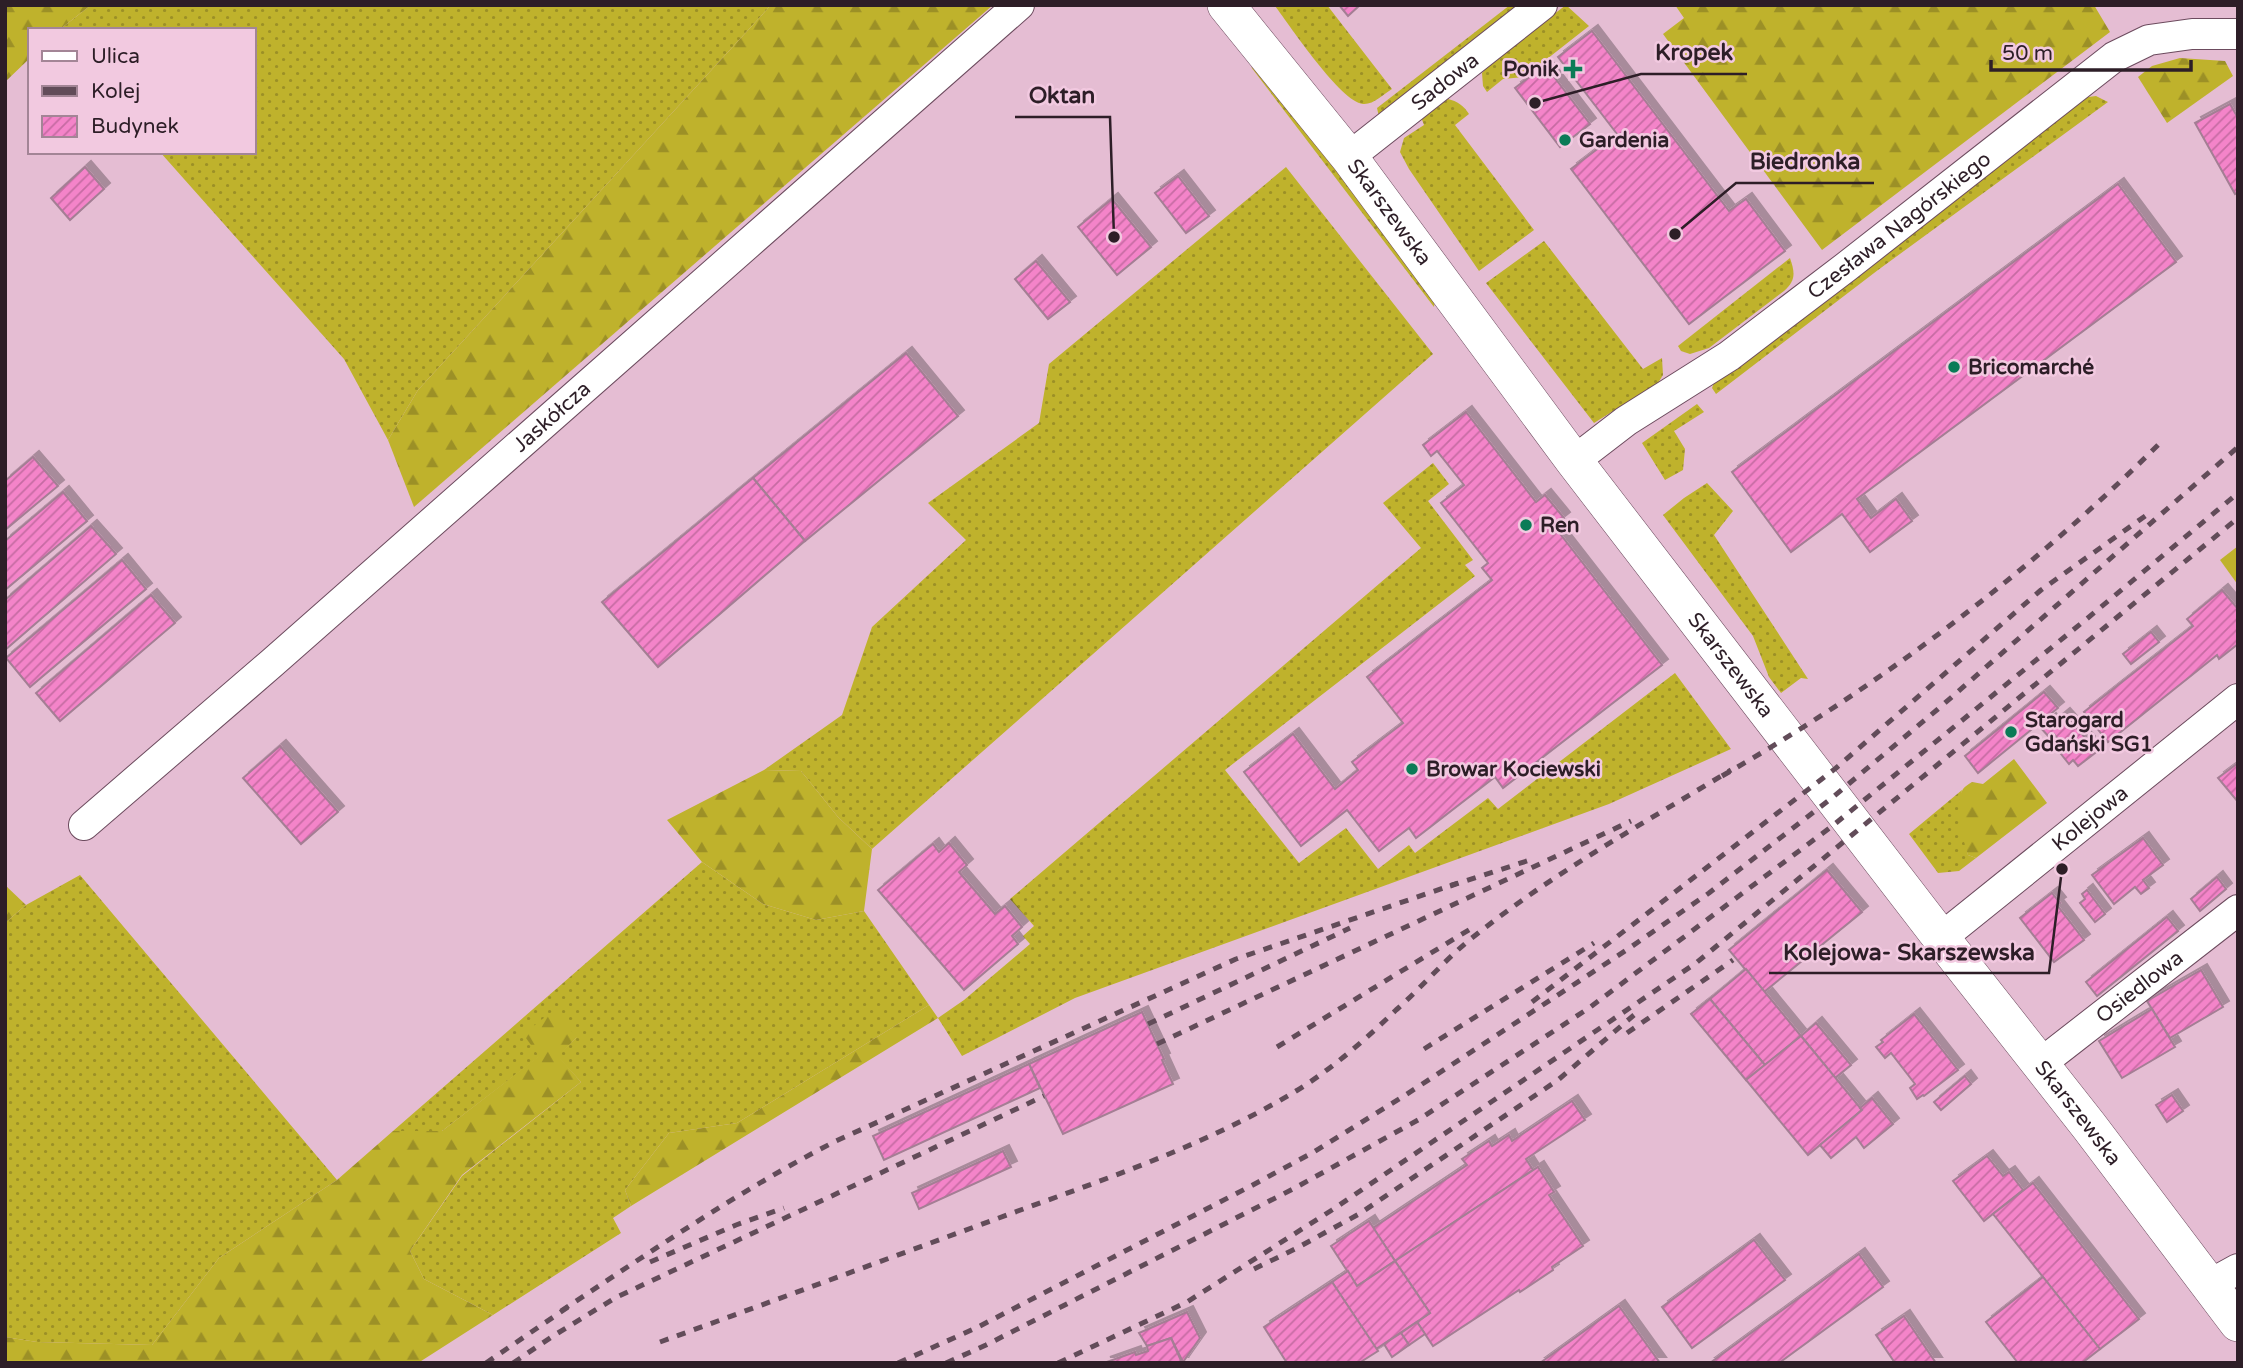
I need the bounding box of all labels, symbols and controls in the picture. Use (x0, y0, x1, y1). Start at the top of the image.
legend (28, 28, 256, 154)
scale bar (1991, 28, 2190, 72)
callout: Kropek (1641, 30, 1747, 74)
text: Kropek (1655, 39, 1733, 67)
text: 50 m (2002, 41, 2053, 66)
text: Ulica (91, 44, 140, 69)
street label: Sadowa (1406, 48, 1484, 116)
place label: Ponik (1503, 57, 1560, 82)
marker: Ponik (1565, 61, 1581, 77)
callout: Oktan (1015, 73, 1110, 117)
text: Kolej (91, 79, 140, 104)
text: Oktan (1029, 82, 1095, 110)
text: Budynek (91, 114, 179, 139)
place label: Gardenia (1579, 128, 1669, 153)
marker: Gardenia (1557, 132, 1573, 148)
callout: Biedronka (1736, 139, 1874, 183)
street label: Czesława Nagórskiego (1803, 146, 1996, 305)
text: Biedronka (1750, 148, 1860, 176)
street label: Skarszewska (1342, 154, 1437, 270)
place label: Bricomarché (1968, 355, 2094, 380)
marker: Bricomarché (1946, 359, 1962, 375)
street label: Jaskółcza (508, 376, 596, 458)
place label: Ren (1540, 513, 1580, 538)
marker: Ren (1518, 517, 1534, 533)
street label: Skarszewska (1682, 608, 1779, 723)
place label: Starogard Gdański SG1 (2025, 708, 2153, 757)
marker: Starogard Gdański SG1 (2003, 724, 2019, 740)
place label: Browar Kociewski (1426, 757, 1601, 782)
marker: Browar Kociewski (1404, 761, 1420, 777)
street label: Kolejowa (2047, 781, 2133, 857)
callout: Kolejowa- Skarszewska (1769, 929, 2049, 973)
text: Kolejowa- Skarszewska (1783, 939, 2035, 967)
street label: Osiedlowa (2091, 945, 2188, 1029)
street label: Skarszewska (2029, 1056, 2126, 1171)

